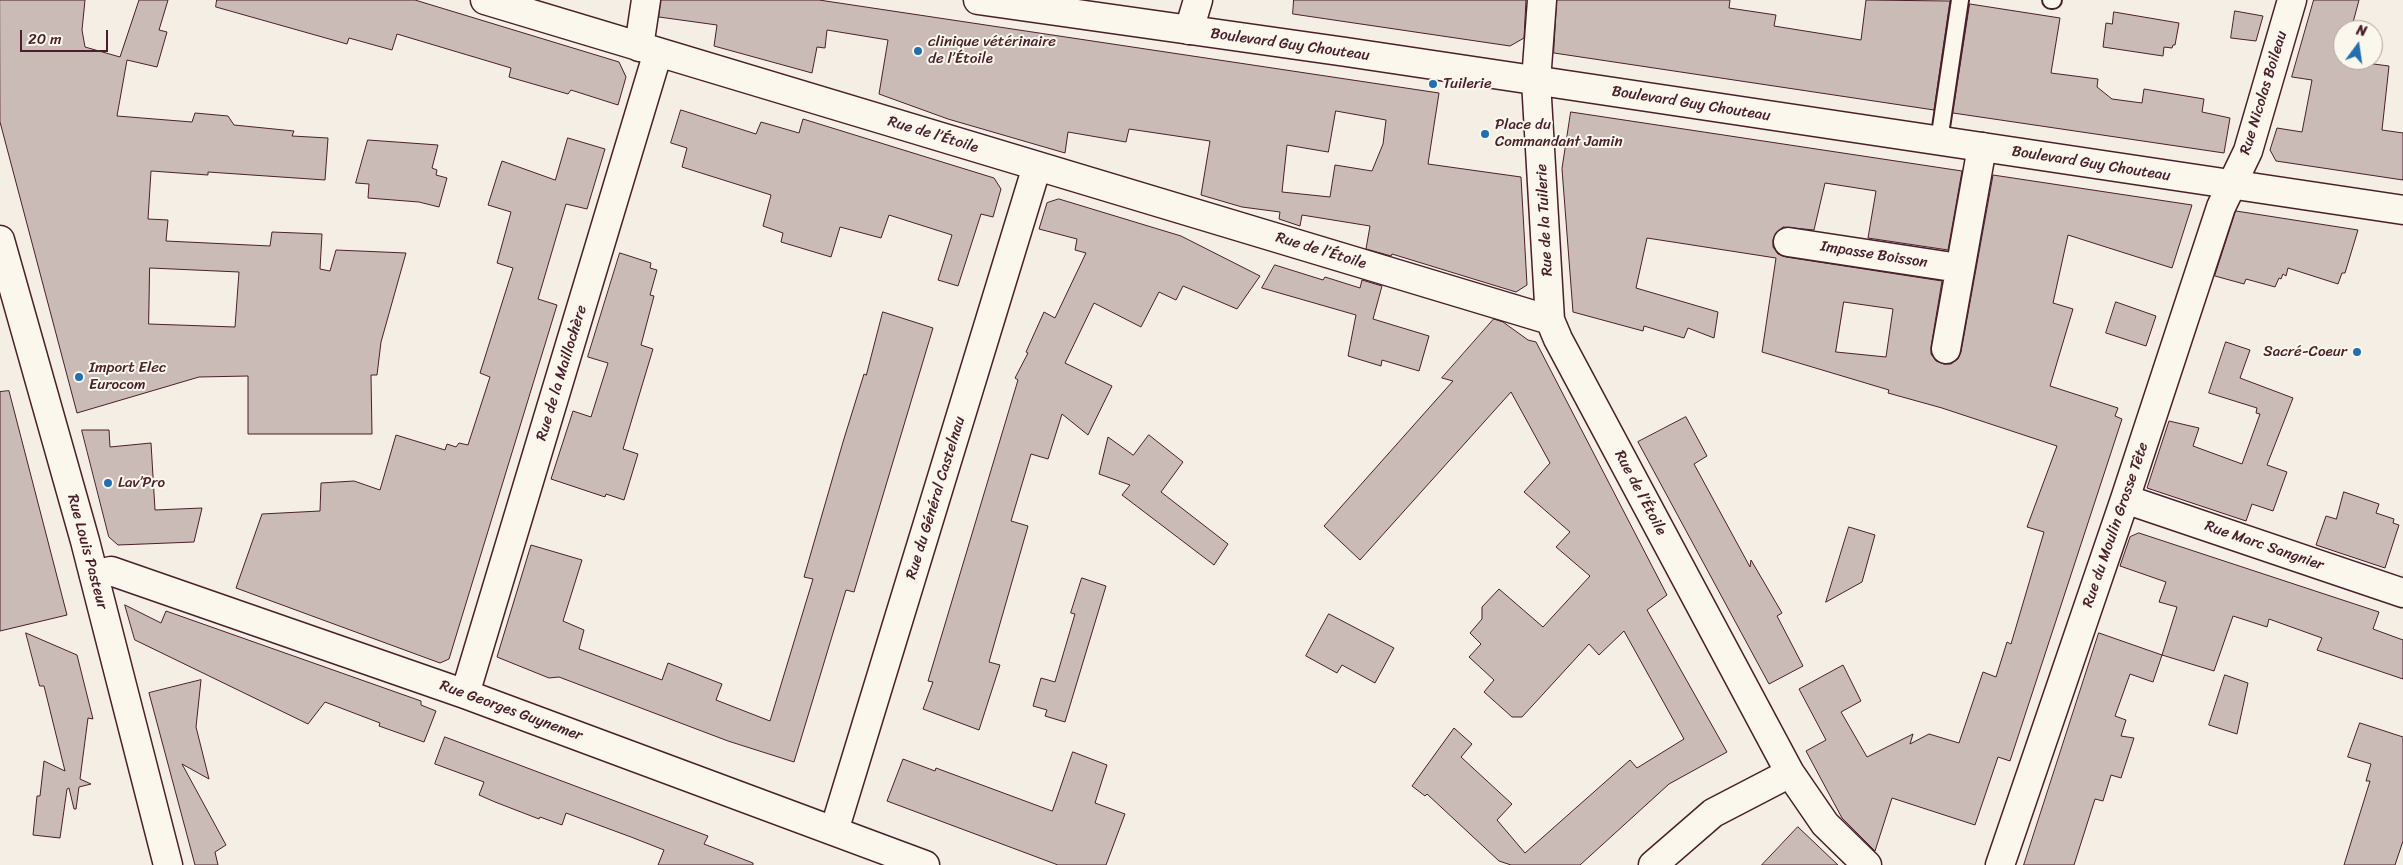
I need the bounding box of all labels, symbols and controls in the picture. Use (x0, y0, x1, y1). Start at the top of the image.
text: N (2354, 18, 2369, 44)
scale bar (22, 20, 110, 52)
north arrow (2333, 20, 2383, 70)
street label: Boulevard Guy Chouteau (1209, 25, 1371, 65)
text: 20 m (28, 26, 62, 52)
street label: Rue Nicolas Boileau (2237, 29, 2291, 157)
place label: clinique vétérinaire de l’Étoile (928, 33, 1056, 68)
marker: clinique vétérinaire de l’Étoile (912, 45, 924, 57)
place label: Tuilerie (1443, 75, 1492, 93)
marker: Tuilerie (1427, 78, 1439, 90)
street label: Boulevard Guy Chouteau (1610, 83, 1772, 125)
street label: Rue de l’Étoile (886, 113, 980, 157)
place label: Place du Commandant Jamin (1495, 116, 1622, 151)
marker: Place du Commandant Jamin (1479, 128, 1491, 140)
street label: Boulevard Guy Chouteau (2010, 143, 2172, 185)
street label: Rue de la Tuilerie (1533, 163, 1557, 277)
street label: Rue de l’Étoile (1274, 229, 1368, 273)
street label: Impasse Boisson (1819, 238, 1929, 272)
street label: Rue de la Maillochère (533, 303, 591, 443)
place label: Sacré-Coeur (2263, 343, 2347, 361)
marker: Sacré-Coeur (2351, 346, 2363, 358)
place label: Import Elec Eurocom (89, 359, 166, 394)
marker: Import Elec Eurocom (73, 371, 85, 383)
street label: Rue du Général Castelnau (903, 414, 969, 582)
street label: Rue du Moulin Grosse Tête (2079, 440, 2153, 610)
street label: Rue de l’Étoile (1610, 447, 1670, 539)
place label: Lav’Pro (118, 474, 165, 492)
marker: Lav’Pro (102, 477, 114, 489)
street label: Rue Louis Pasteur (63, 493, 111, 611)
street label: Rue Marc Sangnier (2202, 517, 2326, 575)
street label: Rue Georges Guynemer (437, 677, 585, 745)

